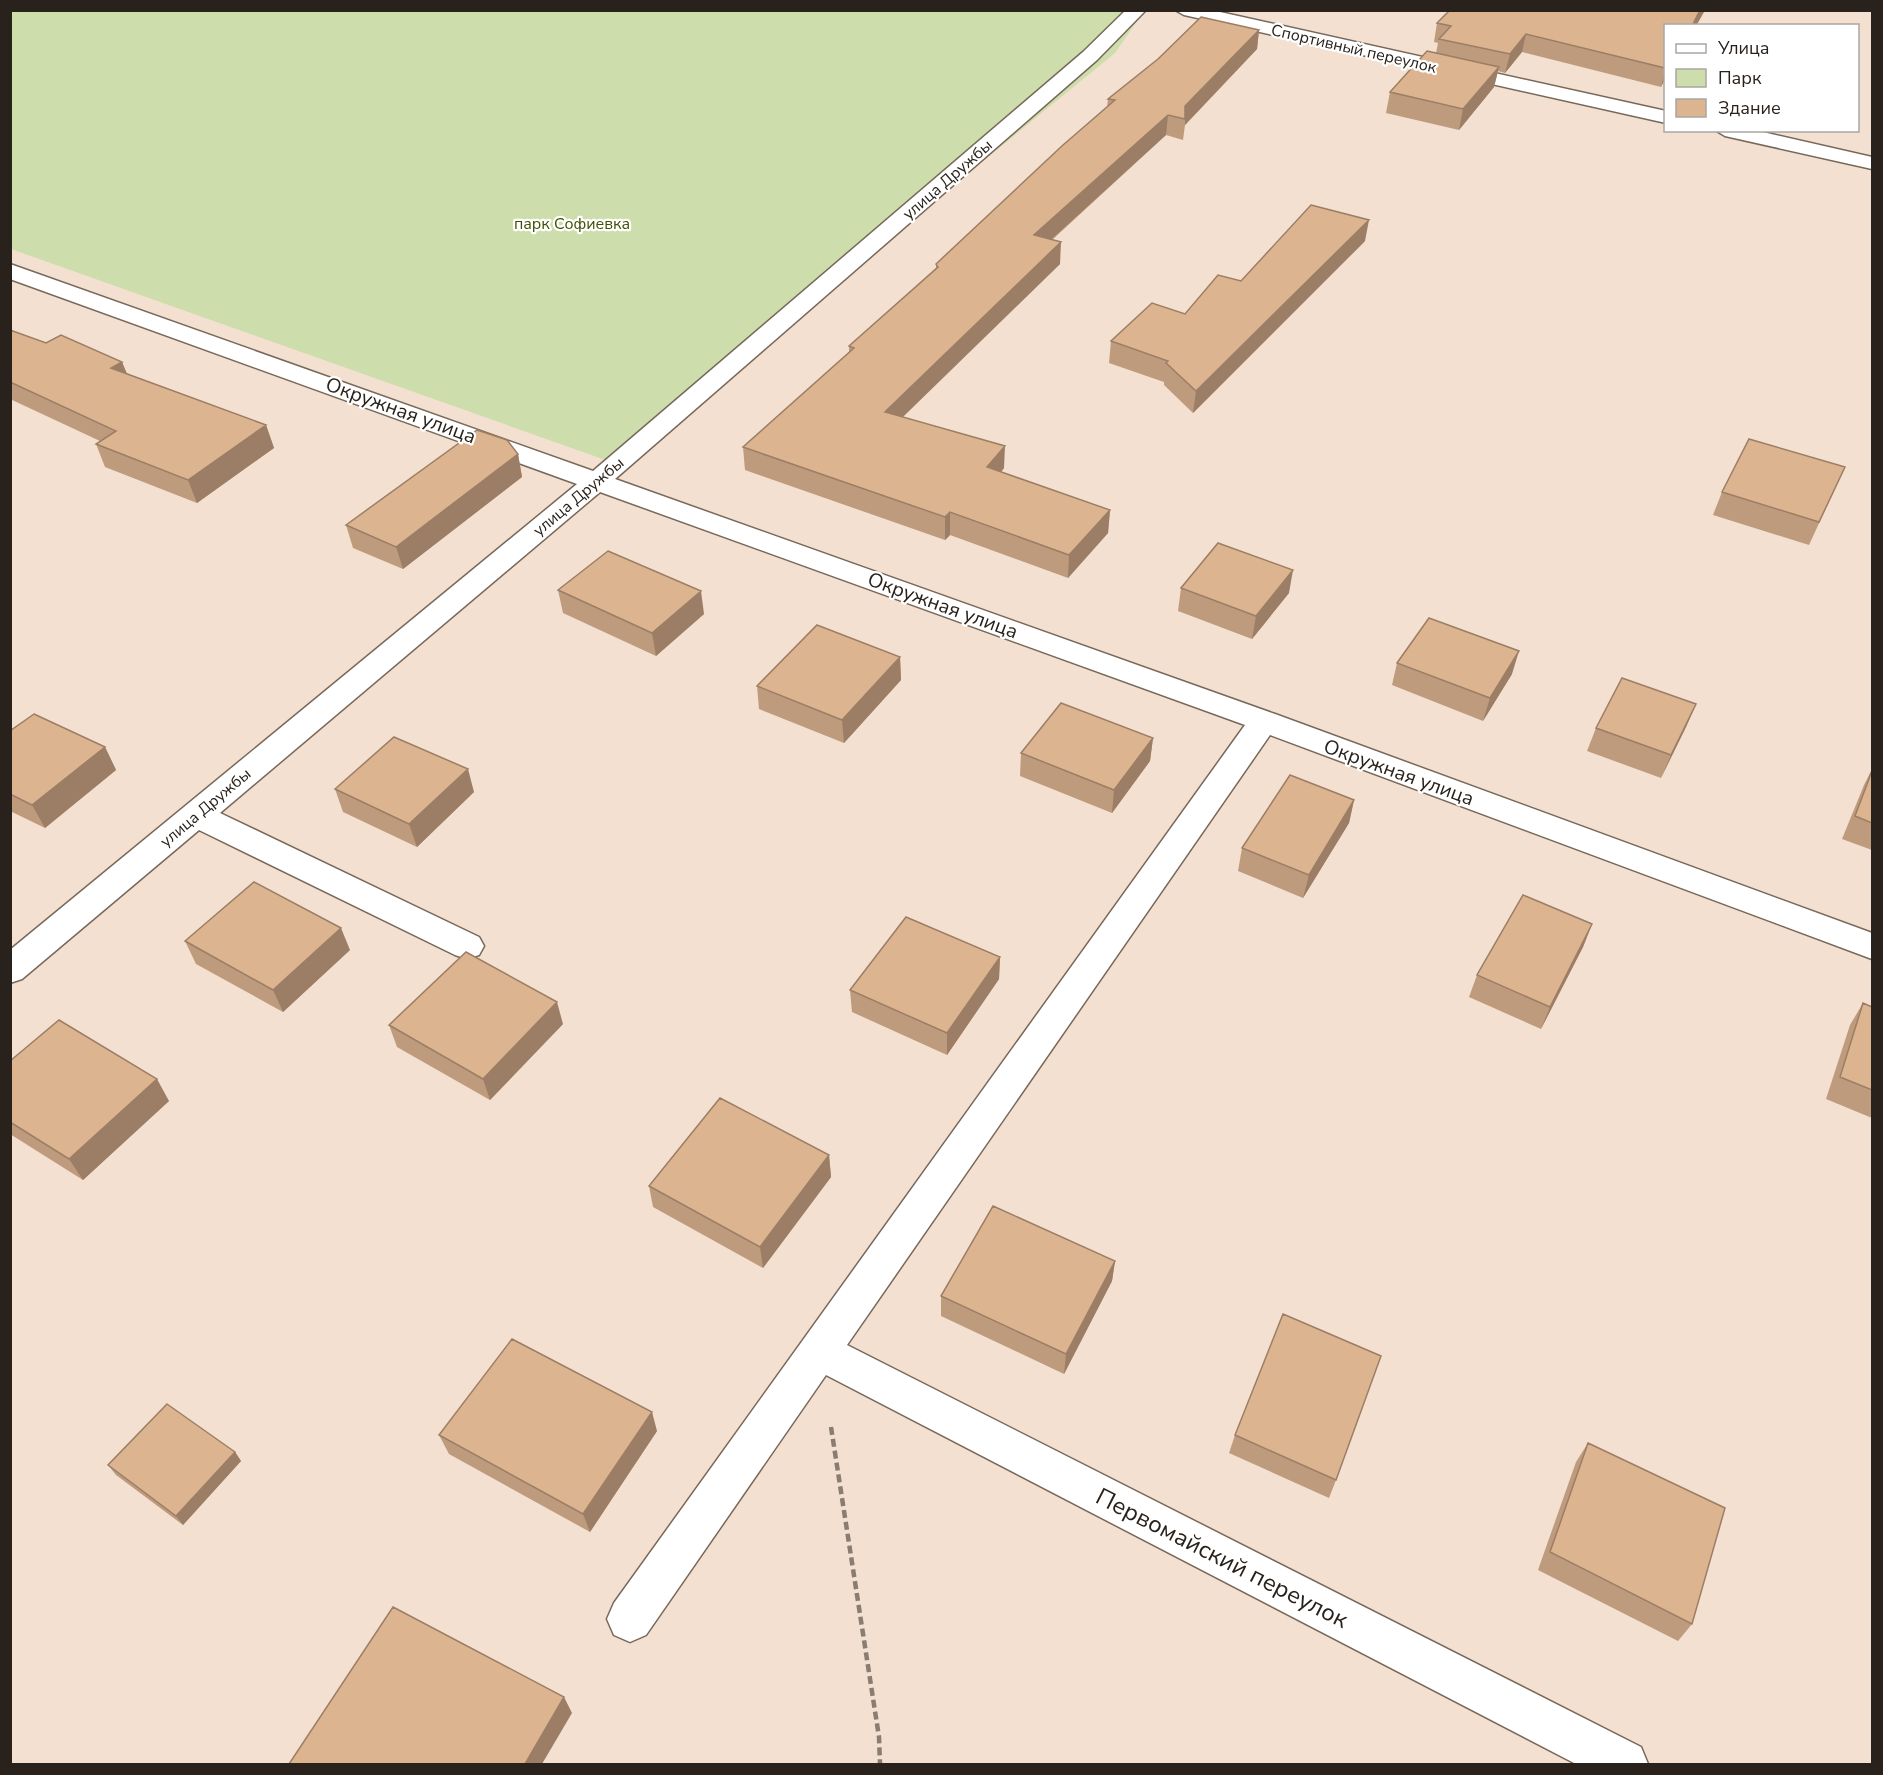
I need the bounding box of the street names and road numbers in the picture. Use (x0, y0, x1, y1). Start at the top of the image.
street label: Спортивный переулок (1269, 19, 1439, 79)
street label: улица Дружбы (898, 135, 997, 225)
street label: Окружная улица (322, 371, 480, 450)
street label: улица Дружбы (529, 452, 629, 541)
street label: Окружная улица (864, 566, 1022, 645)
street label: Окружная улица (1320, 733, 1478, 812)
street label: улица Дружбы (156, 763, 256, 852)
street label: Первомайский переулок (1090, 1480, 1354, 1636)

